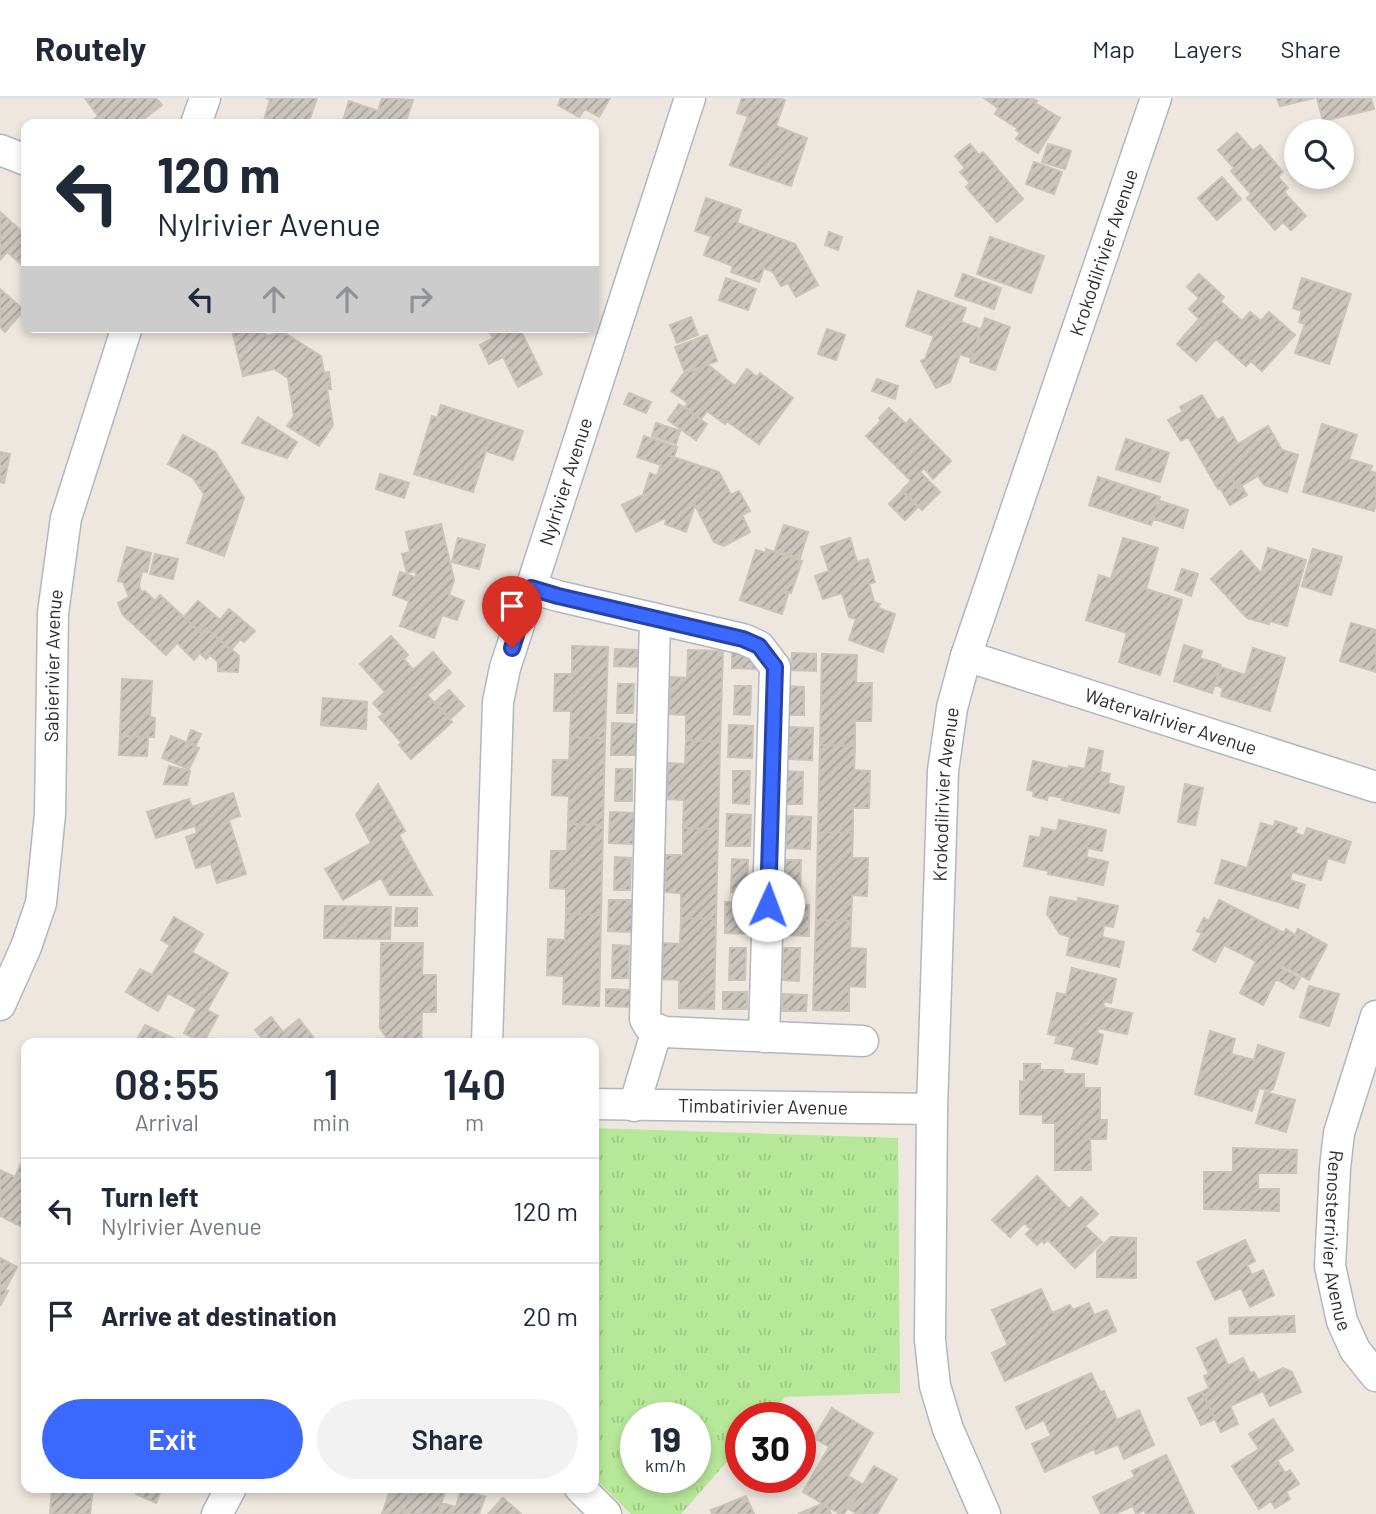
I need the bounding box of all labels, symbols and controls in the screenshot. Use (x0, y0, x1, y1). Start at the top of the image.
text: Routely (35, 28, 146, 68)
text: Map (1092, 34, 1135, 63)
text: Layers (1173, 34, 1242, 63)
text: Share (1280, 34, 1341, 63)
map controls (1284, 119, 1354, 189)
button: search (1284, 119, 1354, 189)
text: 120 m (157, 144, 280, 203)
icon: left (42, 147, 133, 238)
street label: Krokodilrivier Avenue (1064, 166, 1142, 339)
text: Nylrivier Avenue (157, 204, 381, 242)
icon: left (182, 280, 220, 318)
icon: ahead (255, 280, 293, 318)
icon: ahead (328, 280, 366, 318)
icon: right (401, 280, 439, 318)
street label: Nylrivier Avenue (534, 415, 597, 548)
pin (482, 576, 542, 648)
icon: arrive (493, 587, 531, 625)
street label: Sabierivier Avenue (39, 588, 67, 742)
street label: Watervalrivier Avenue (1082, 683, 1260, 759)
street label: Krokodilrivier Avenue (927, 706, 963, 882)
position arrow (731, 868, 805, 942)
text: 08:55 (114, 1058, 220, 1108)
text: 1 (324, 1058, 339, 1108)
text: 140 (443, 1058, 506, 1108)
street label: Timbatirivier Avenue (678, 1093, 848, 1119)
text: Arrival (135, 1108, 199, 1136)
text: min (313, 1108, 350, 1136)
text: m (465, 1108, 484, 1136)
street label: Renosterrivier Avenue (1319, 1149, 1357, 1334)
text: Turn left (101, 1181, 199, 1212)
icon: left (42, 1192, 80, 1230)
text: 120 m (514, 1195, 578, 1226)
text: Nylrivier Avenue (101, 1212, 262, 1240)
icon: arrive (42, 1297, 80, 1335)
text: Arrive at destination (101, 1300, 337, 1331)
text: 20 m (523, 1300, 578, 1331)
button: Exit (42, 1399, 303, 1479)
button: Share (317, 1399, 578, 1479)
speed limit sign: 30 (725, 1402, 816, 1493)
text: 19 (650, 1417, 681, 1459)
text: km/h (645, 1454, 686, 1476)

